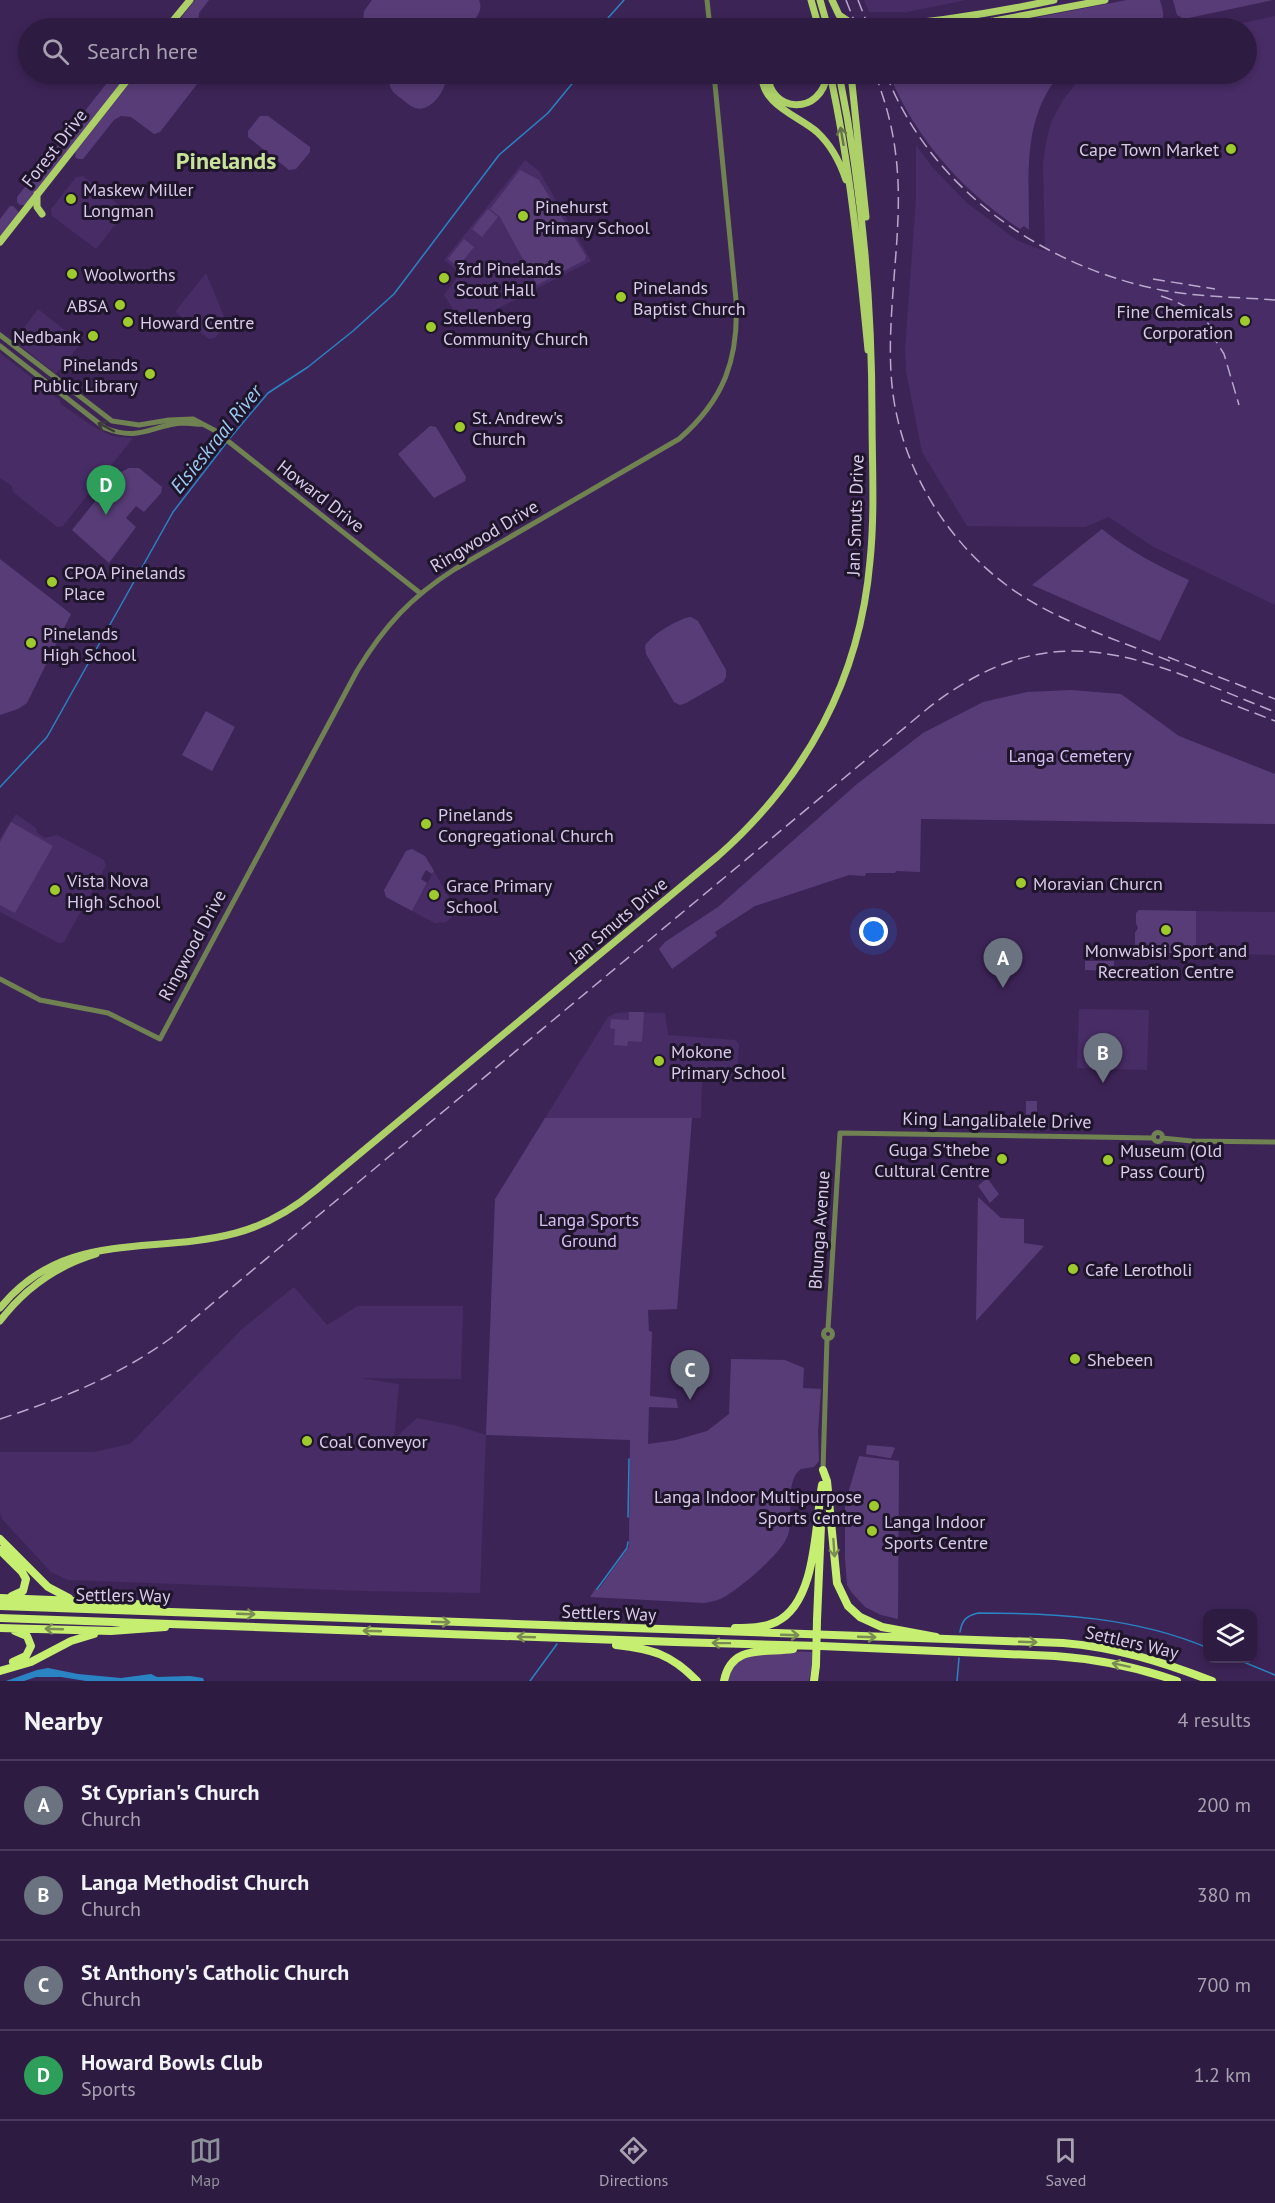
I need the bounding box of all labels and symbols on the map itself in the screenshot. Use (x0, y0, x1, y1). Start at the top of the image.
street label: Forest Drive (16, 104, 92, 192)
one-way arrow (836, 127, 847, 146)
place label: Cape Town Market (1079, 138, 1219, 161)
marker: Cape Town Market (1224, 142, 1238, 156)
district label: Pinelands (176, 145, 276, 176)
place label: Maskew Miller Longman (83, 178, 194, 222)
marker: Maskew Miller Longman (64, 192, 78, 206)
place label: Pinehurst Primary School (535, 195, 650, 239)
marker: Pinehurst Primary School (516, 209, 530, 223)
place label: 3rd Pinelands Scout Hall (456, 257, 562, 301)
place label: Woolworths (84, 263, 176, 286)
marker: Woolworths (65, 267, 79, 281)
marker: 3rd Pinelands Scout Hall (437, 271, 451, 285)
place label: Pinelands Baptist Church (633, 276, 746, 320)
marker: Pinelands Baptist Church (614, 290, 628, 304)
place label: ABSA (67, 294, 108, 317)
marker: ABSA (113, 298, 127, 312)
place label: Fine Chemicals Corporation (1116, 300, 1233, 344)
place label: Stellenberg Community Church (443, 306, 588, 350)
place label: Howard Centre (140, 311, 254, 334)
marker: Fine Chemicals Corporation (1238, 314, 1252, 328)
marker: Howard Centre (121, 315, 135, 329)
marker: Stellenberg Community Church (424, 320, 438, 334)
place label: Nedbank (13, 325, 81, 348)
marker: Nedbank (86, 329, 100, 343)
place label: Pinelands Public Library (33, 353, 139, 397)
marker: Pinelands Public Library (143, 367, 157, 381)
water label: Elsieskraal River (164, 378, 269, 499)
place label: St. Andrew's Church (472, 406, 563, 450)
marker: St. Andrew's Church (453, 420, 467, 434)
one-way arrow (98, 421, 116, 432)
street label: Jan Smuts Drive (841, 454, 869, 577)
street label: Howard Drive (273, 455, 369, 537)
pin: D (86, 466, 126, 515)
street label: Ringwood Drive (426, 495, 542, 577)
place label: CPOA Pinelands Place (64, 561, 186, 605)
marker: CPOA Pinelands Place (45, 575, 59, 589)
place label: Pinelands High School (43, 622, 137, 666)
marker: Pinelands High School (24, 636, 38, 650)
park label: Langa Cemetery (1008, 744, 1132, 767)
place label: Pinelands Congregational Church (438, 803, 614, 847)
marker: Pinelands Congregational Church (419, 817, 433, 831)
place label: Vista Nova High School (66, 869, 161, 913)
street label: Jan Smuts Drive (563, 872, 672, 969)
place label: Moravian Churcn (1033, 872, 1163, 895)
place label: Grace Primary School (446, 874, 553, 918)
marker: Moravian Churcn (1014, 876, 1028, 890)
marker: Vista Nova High School (48, 883, 62, 897)
street label: Ringwood Drive (153, 886, 231, 1004)
marker: Grace Primary School (427, 888, 441, 902)
your location (859, 917, 888, 946)
marker: Monwabisi Sport and Recreation Centre (1159, 923, 1173, 937)
pin: A (984, 938, 1022, 988)
place label: Monwabisi Sport and Recreation Centre (1085, 939, 1247, 983)
pin: B (1084, 1034, 1122, 1083)
place label: Mokone Primary School (671, 1040, 786, 1084)
marker: Mokone Primary School (652, 1054, 666, 1068)
street label: King Langalibalele Drive (902, 1107, 1092, 1133)
place label: Guga S'thebe Cultural Centre (874, 1138, 990, 1182)
place label: Museum (Old Pass Court) (1120, 1139, 1222, 1183)
marker: Guga S'thebe Cultural Centre (995, 1152, 1009, 1166)
marker: Museum (Old Pass Court) (1101, 1153, 1115, 1167)
street label: Bhunga Avenue (803, 1170, 835, 1290)
park label: Langa Sports Ground (539, 1208, 639, 1252)
place label: Cafe Lerotholi (1085, 1258, 1192, 1281)
marker: Cafe Lerotholi (1066, 1262, 1080, 1276)
place label: Shebeen (1087, 1348, 1153, 1371)
pin: C (670, 1350, 710, 1400)
marker: Shebeen (1068, 1352, 1082, 1366)
place label: Coal Conveyor (319, 1430, 428, 1453)
marker: Coal Conveyor (300, 1434, 314, 1448)
place label: Langa Indoor Multipurpose Sports Centre (654, 1485, 862, 1529)
marker: Langa Indoor Multipurpose Sports Centre (867, 1499, 881, 1513)
place label: Langa Indoor Sports Centre (884, 1510, 988, 1554)
marker: Langa Indoor Sports Centre (865, 1524, 879, 1538)
one-way arrow (829, 1537, 840, 1557)
street label: Settlers Way (75, 1583, 171, 1607)
street label: Settlers Way (561, 1600, 657, 1626)
one-way arrow (235, 1608, 255, 1619)
one-way arrow (430, 1617, 450, 1628)
street label: Settlers Way (1083, 1620, 1181, 1664)
one-way arrow (44, 1624, 64, 1635)
one-way arrow (362, 1625, 382, 1636)
one-way arrow (779, 1629, 799, 1640)
one-way arrow (516, 1631, 536, 1642)
one-way arrow (857, 1632, 877, 1643)
one-way arrow (1017, 1636, 1037, 1647)
one-way arrow (711, 1637, 731, 1649)
one-way arrow (1112, 1659, 1131, 1670)

